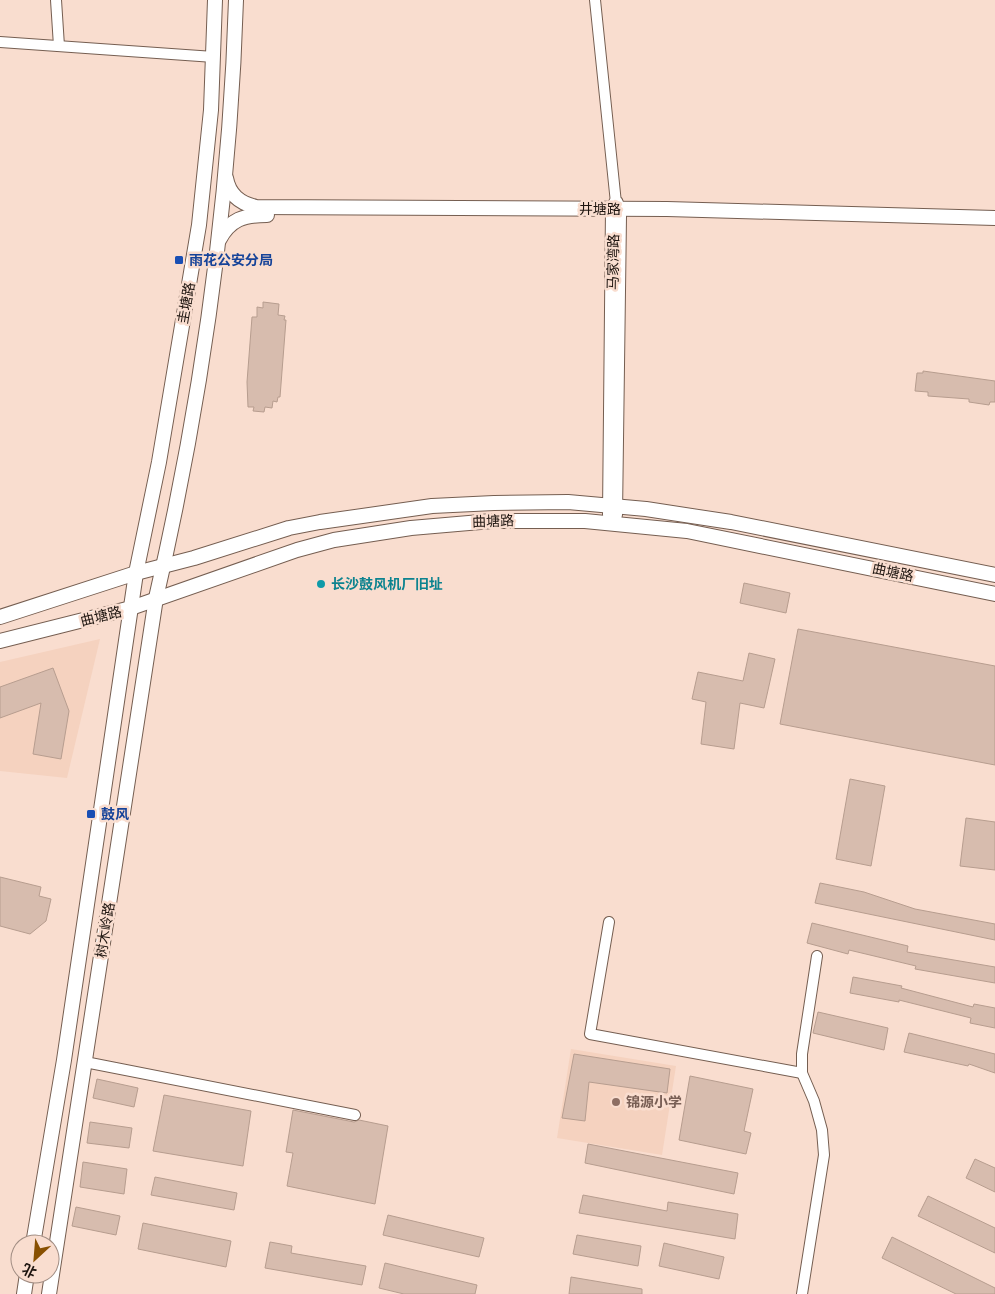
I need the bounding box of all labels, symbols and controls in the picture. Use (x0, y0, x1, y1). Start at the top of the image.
street label: 井塘路 (579, 200, 621, 218)
street label: 马家湾路 (604, 234, 622, 290)
place label: 雨花公安分局 (189, 251, 273, 269)
marker: 雨花公安分局 (173, 254, 185, 266)
street label: 圭塘路 (173, 281, 199, 325)
street label: 曲塘路 (472, 511, 514, 531)
street label: 曲塘路 (871, 559, 915, 585)
place label: 长沙鼓风机厂旧址 (331, 575, 443, 593)
marker: 长沙鼓风机厂旧址 (315, 578, 327, 590)
street label: 曲塘路 (78, 602, 124, 630)
place label: 鼓风 (101, 805, 129, 823)
marker: 鼓风 (85, 808, 97, 820)
street label: 树木岭路 (92, 901, 118, 959)
place label: 锦源小学 (626, 1093, 682, 1111)
marker: 锦源小学 (610, 1096, 622, 1108)
north arrow (10, 1234, 60, 1284)
text: 北 (19, 1260, 40, 1282)

